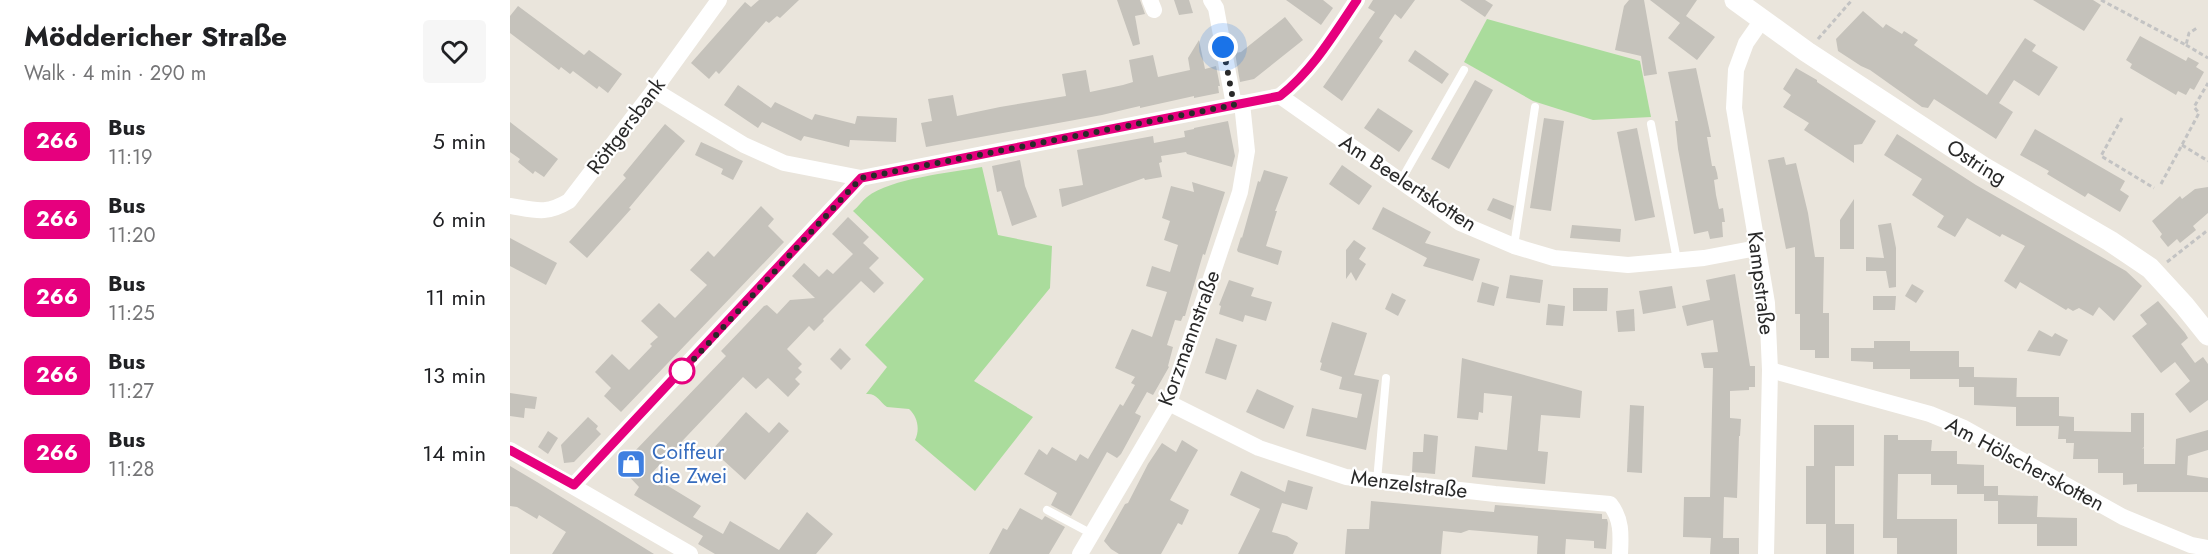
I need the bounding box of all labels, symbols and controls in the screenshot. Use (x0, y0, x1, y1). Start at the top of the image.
text: Möddericher Straße (24, 16, 287, 57)
button: heart (423, 20, 486, 83)
your location (1208, 32, 1238, 62)
text: Walk · 4 min · 290 m (24, 59, 206, 88)
street label: Röttgersbank (580, 71, 673, 181)
text: Bus (108, 111, 145, 143)
text: 5 min (433, 125, 486, 157)
text: 266 (36, 126, 78, 156)
street label: Am Beelertskotten (1333, 127, 1483, 239)
street label: Ostring (1941, 132, 2012, 192)
text: 11:19 (108, 143, 153, 172)
text: Bus (108, 189, 145, 221)
text: 6 min (432, 203, 486, 235)
text: 266 (36, 204, 78, 234)
text: 11:20 (108, 221, 155, 250)
street label: Kampstraße (1740, 230, 1782, 337)
street label: Korzmannstraße (1151, 266, 1227, 410)
text: Bus (108, 267, 145, 299)
text: 11 min (425, 281, 486, 313)
text: 266 (36, 282, 78, 312)
text: 11:25 (108, 299, 155, 328)
text: Bus (108, 345, 145, 377)
unlabelled marker (669, 358, 695, 384)
text: 13 min (423, 359, 486, 391)
text: 266 (36, 360, 78, 390)
text: 11:27 (108, 377, 154, 406)
street label: Am Hölscherskotten (1940, 409, 2110, 519)
text: Bus (108, 423, 145, 455)
text: 14 min (422, 437, 486, 469)
place label: Coiffeur die Zwei (652, 437, 727, 491)
text: 266 (36, 438, 78, 468)
shop icon: Coiffeur die Zwei (615, 448, 647, 480)
text: 11:28 (108, 455, 154, 484)
street label: Menzelstraße (1349, 462, 1469, 506)

